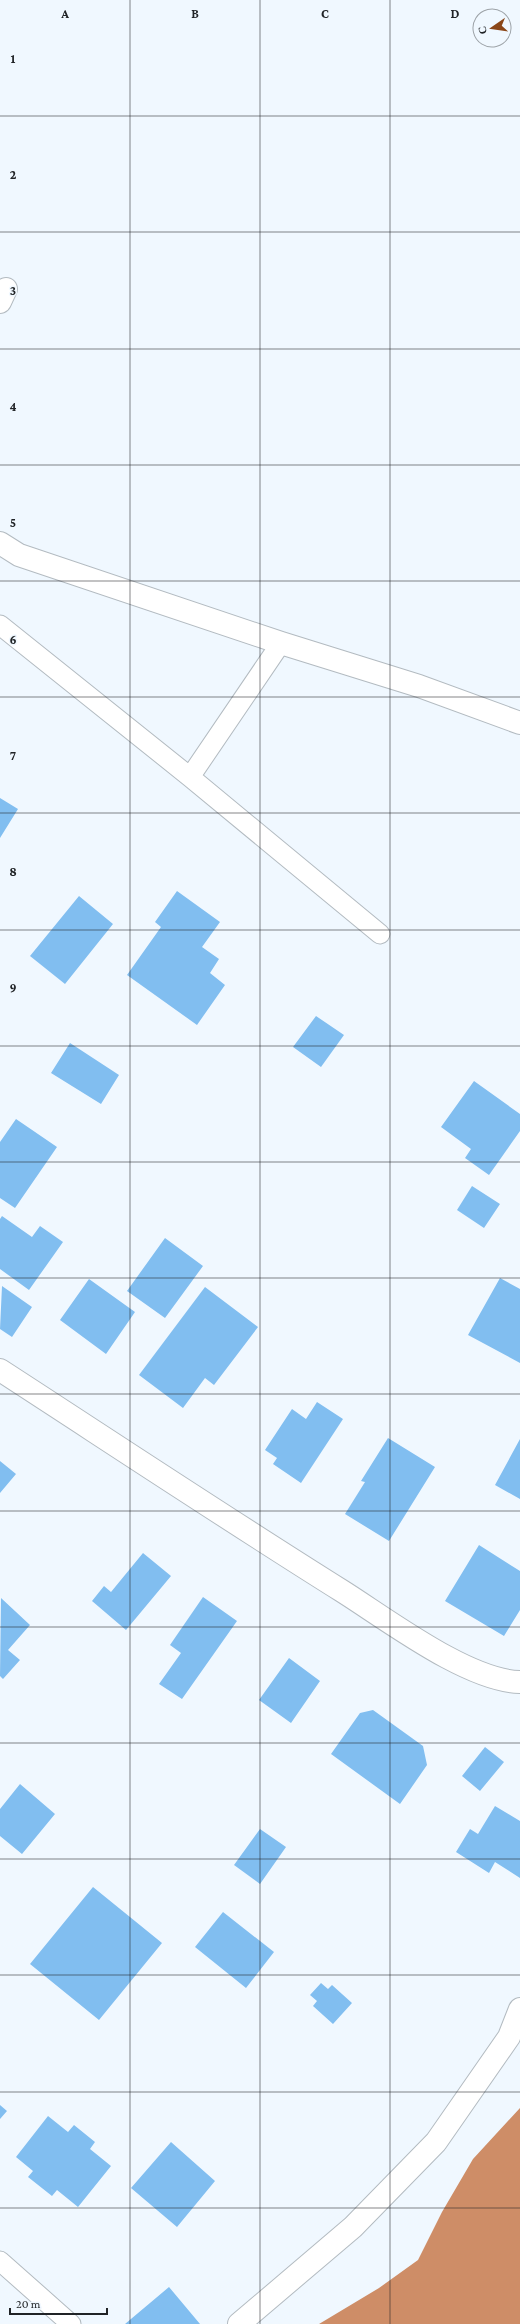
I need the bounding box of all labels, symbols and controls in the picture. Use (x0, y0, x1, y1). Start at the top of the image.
text: A (60, 6, 69, 21)
text: B (191, 6, 199, 21)
text: C (321, 6, 329, 21)
text: D (451, 6, 460, 21)
north arrow (472, 8, 512, 48)
text: С (476, 25, 489, 35)
text: 1 (11, 51, 16, 66)
text: 2 (10, 167, 17, 182)
text: 3 (10, 283, 16, 298)
text: 4 (9, 399, 17, 414)
text: 5 (10, 515, 16, 530)
text: 6 (9, 632, 17, 647)
text: 7 (10, 748, 16, 763)
text: 8 (9, 864, 17, 879)
text: 9 (9, 980, 17, 995)
scale bar (10, 2290, 107, 2316)
text: 20 m (16, 2297, 41, 2311)

